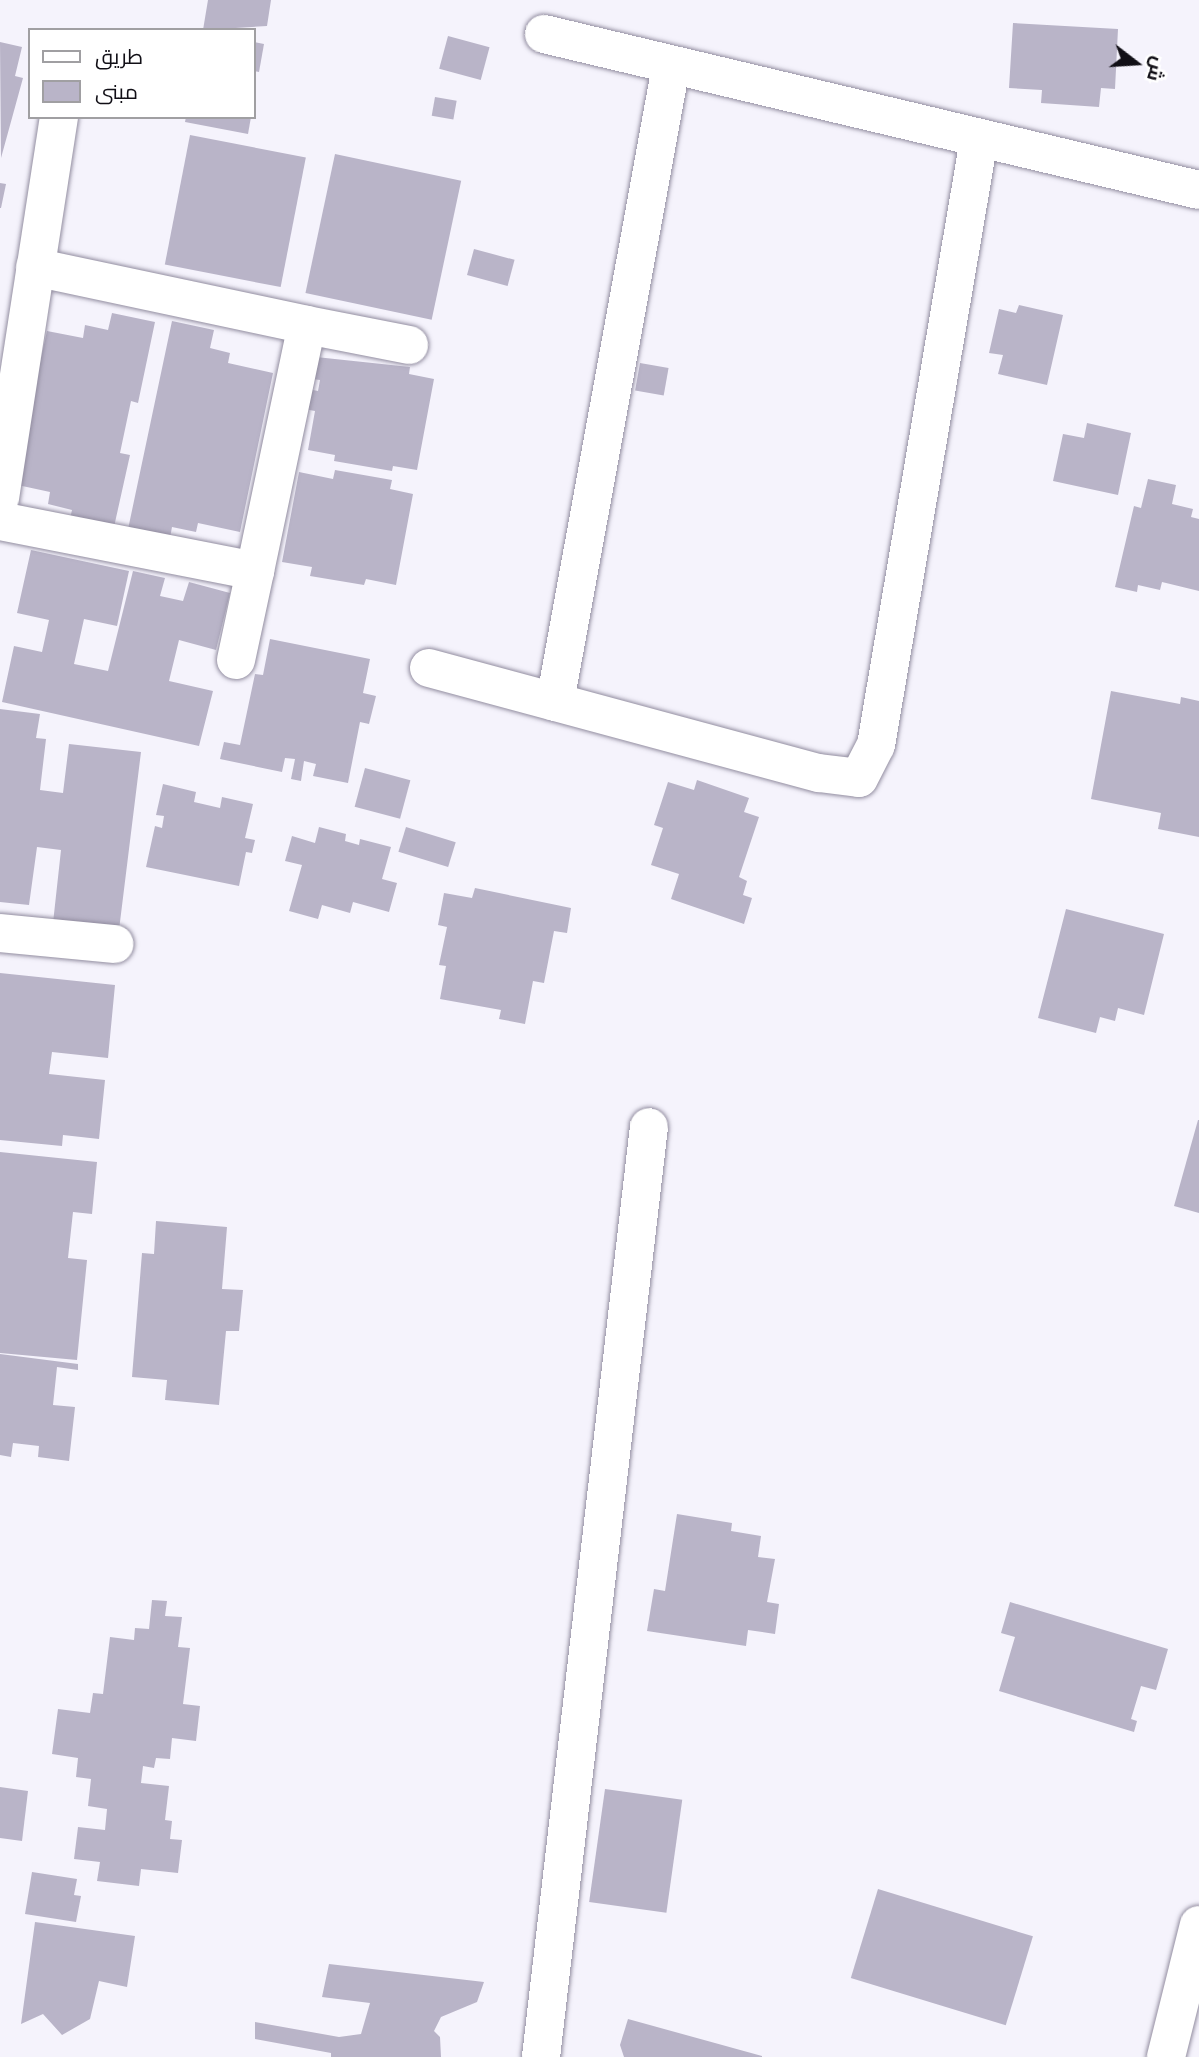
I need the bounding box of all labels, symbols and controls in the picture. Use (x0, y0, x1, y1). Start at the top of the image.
legend (28, 28, 256, 119)
north arrow (1101, 28, 1171, 98)
text: طريق (95, 45, 143, 68)
text: ش (1143, 55, 1170, 84)
text: مبنى (95, 80, 138, 103)

